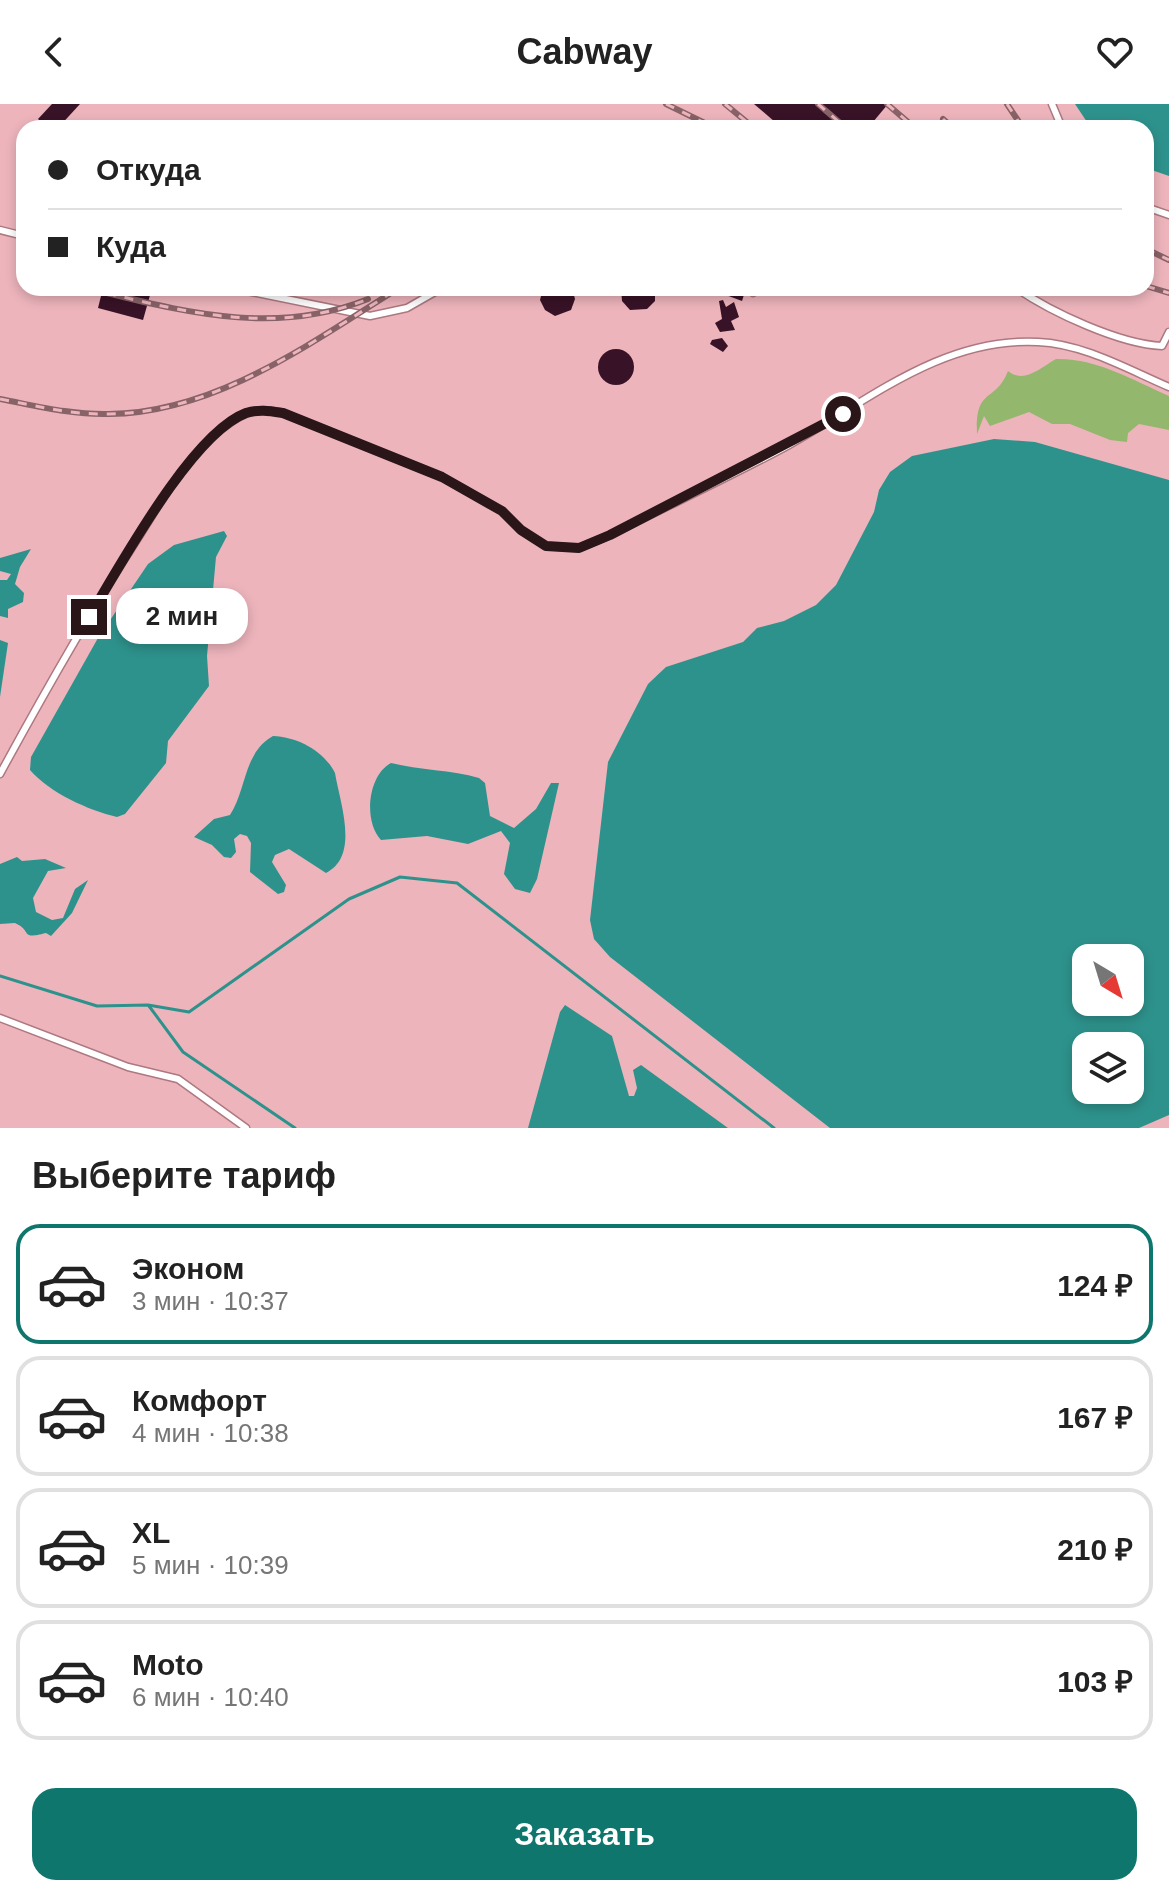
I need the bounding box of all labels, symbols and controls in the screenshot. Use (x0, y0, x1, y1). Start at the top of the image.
icon: back (32, 30, 76, 74)
icon: heart (1093, 30, 1137, 74)
text: Cabway (516, 31, 653, 72)
text: Откуда (96, 153, 201, 186)
text: Куда (96, 230, 166, 263)
route start (825, 396, 861, 432)
callout: 2 мин (117, 589, 249, 645)
route end (71, 599, 107, 635)
text: 2 мин (146, 601, 218, 631)
north arrow (1072, 944, 1144, 1016)
map controls (1072, 944, 1144, 1104)
button: layers (1072, 1032, 1144, 1104)
text: Выберите тариф (32, 1155, 336, 1196)
icon: car (36, 1248, 108, 1320)
text: Эконом (132, 1252, 245, 1285)
text: 124 ₽ (1057, 1269, 1133, 1302)
text: 3 мин · 10:37 (132, 1286, 289, 1316)
icon: car (36, 1380, 108, 1452)
text: Комфорт (132, 1384, 267, 1417)
text: 167 ₽ (1057, 1401, 1133, 1434)
text: 4 мин · 10:38 (132, 1418, 289, 1448)
icon: car (36, 1512, 108, 1584)
text: XL (132, 1516, 170, 1549)
text: 210 ₽ (1057, 1533, 1133, 1566)
text: 5 мин · 10:39 (132, 1550, 289, 1580)
icon: car (36, 1644, 108, 1716)
text: Moto (132, 1648, 204, 1681)
text: 103 ₽ (1057, 1665, 1133, 1698)
text: 6 мин · 10:40 (132, 1682, 289, 1712)
button: Заказать (32, 1788, 1137, 1880)

